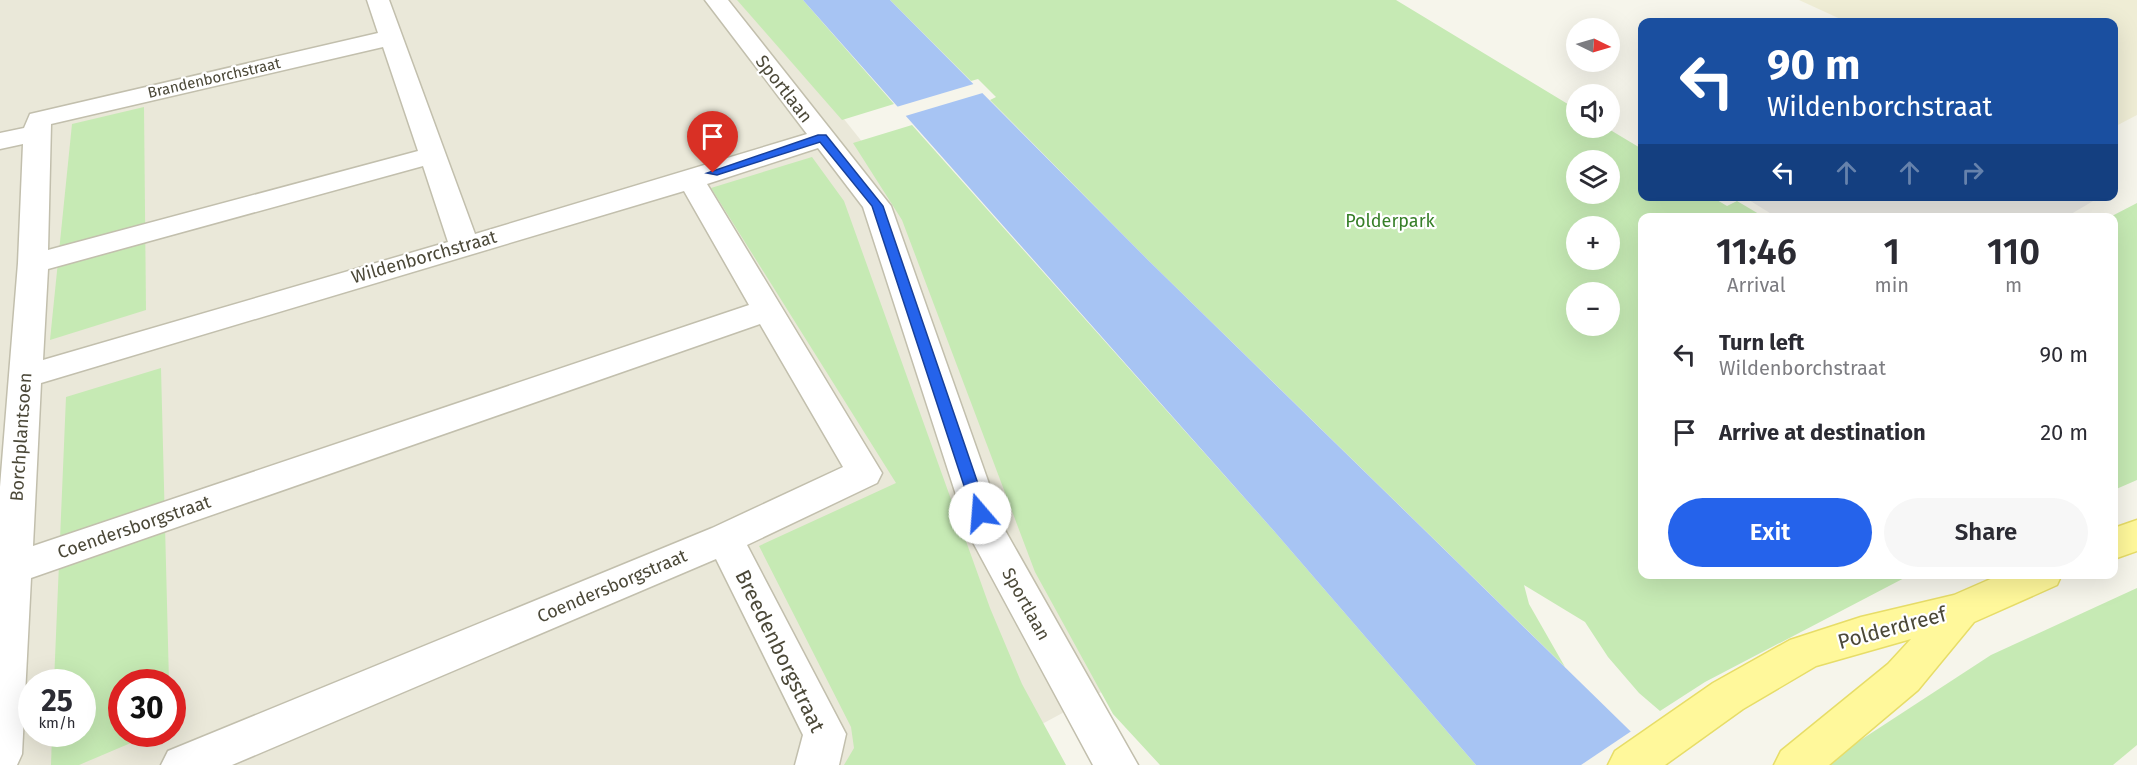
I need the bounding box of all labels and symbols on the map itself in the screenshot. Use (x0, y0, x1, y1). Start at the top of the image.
north arrow (1566, 18, 1620, 72)
street label: Sportlaan (751, 51, 817, 127)
street label: Brandenborchstraat (146, 54, 283, 102)
pin (687, 111, 738, 173)
park label: Polderpark (1345, 210, 1436, 232)
street label: Wildenborchstraat (349, 226, 500, 288)
street label: Borchplantsoen (6, 372, 36, 502)
position arrow (948, 481, 1012, 545)
street label: Coendersborgstraat (55, 490, 214, 564)
street label: Coendersborgstraat (534, 544, 691, 627)
street label: Sportlaan (997, 564, 1055, 644)
street label: Breedenborgstraat (729, 565, 831, 737)
street label: Polderdreef (1835, 601, 1951, 655)
speed limit sign: 30 (108, 669, 186, 747)

